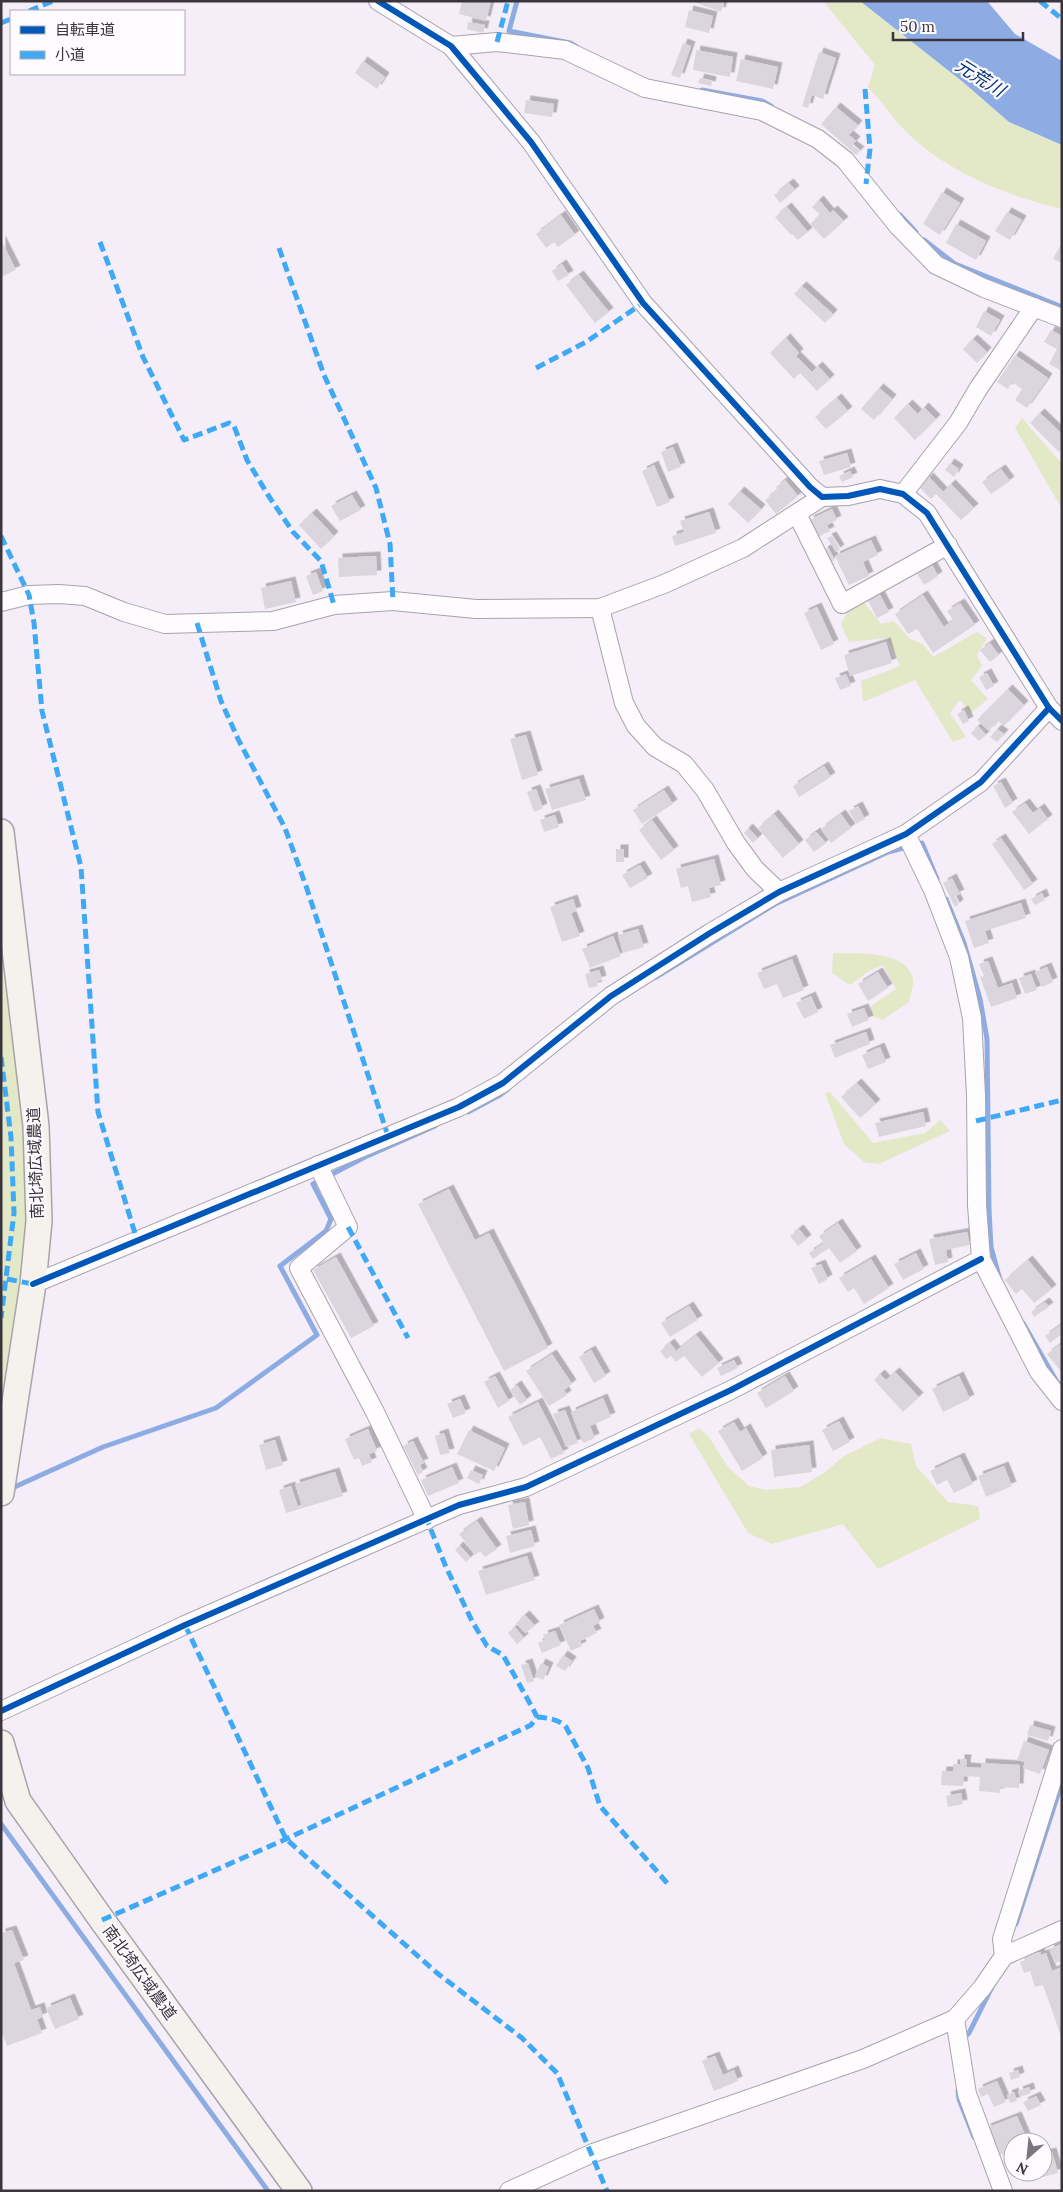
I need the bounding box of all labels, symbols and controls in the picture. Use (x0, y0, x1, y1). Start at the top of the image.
legend (10, 10, 185, 75)
scale bar (893, 10, 1023, 42)
text: 50 m (900, 17, 935, 36)
text: 自転車道 (55, 20, 115, 39)
text: 小道 (55, 45, 85, 64)
water label: 元荒川 (951, 54, 1011, 103)
street label: 南北埼広域農道 (23, 1107, 47, 1219)
street label: 南北埼広域農道 (99, 1921, 181, 2023)
north arrow (1003, 2132, 1053, 2182)
text: N (1013, 2158, 1031, 2179)

